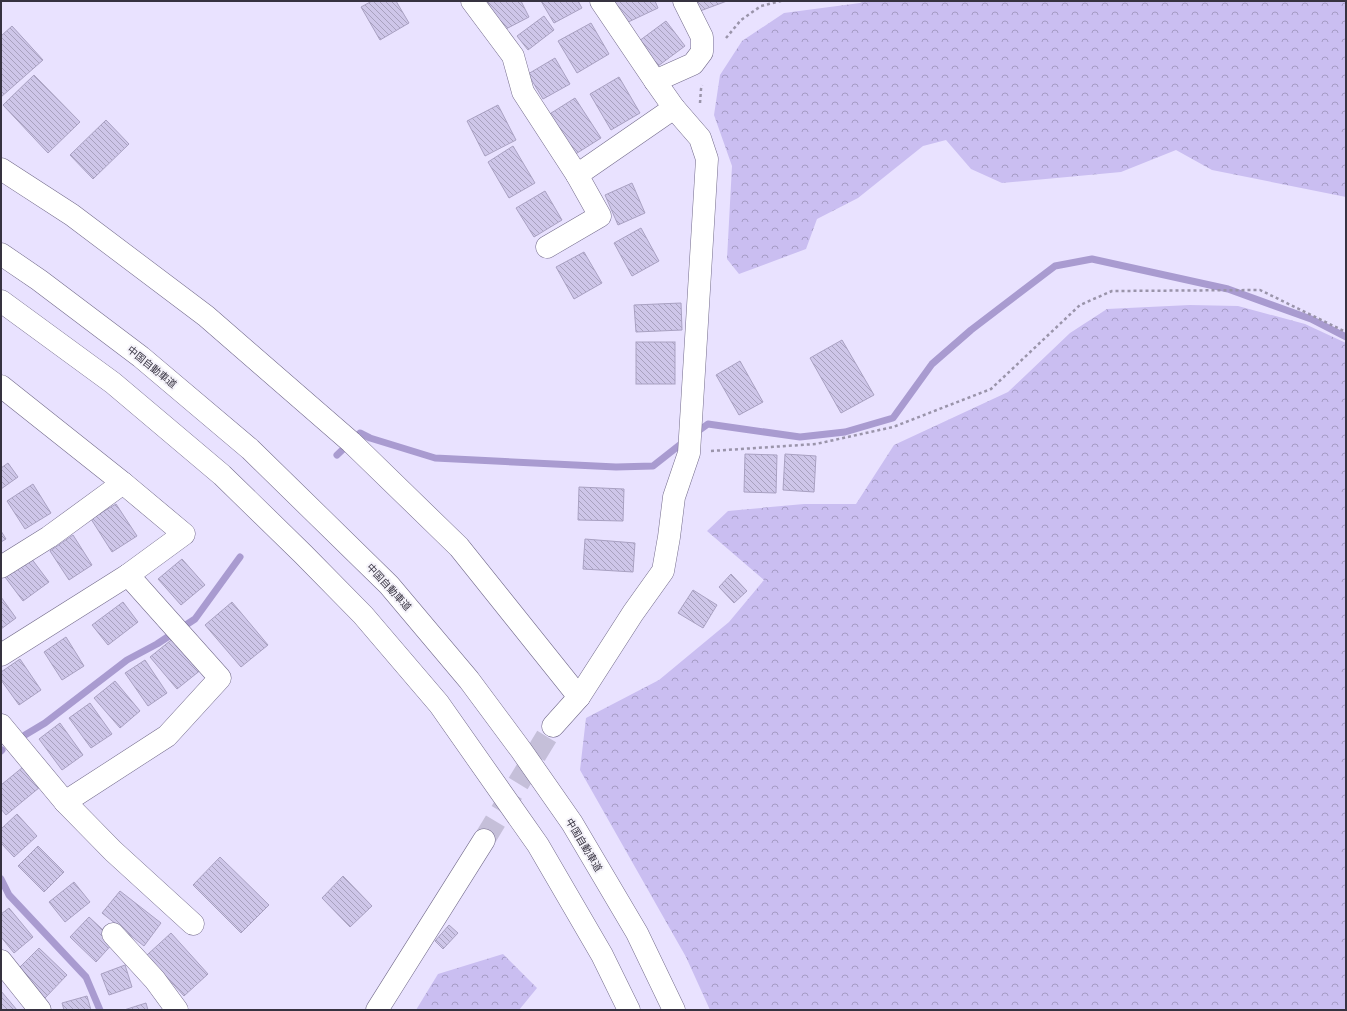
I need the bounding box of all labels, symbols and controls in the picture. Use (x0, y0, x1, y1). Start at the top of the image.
street label: 中国自動車道 (125, 344, 179, 390)
street label: 中国自動車道 (365, 561, 413, 613)
street label: 中国自動車道 (564, 816, 604, 874)

